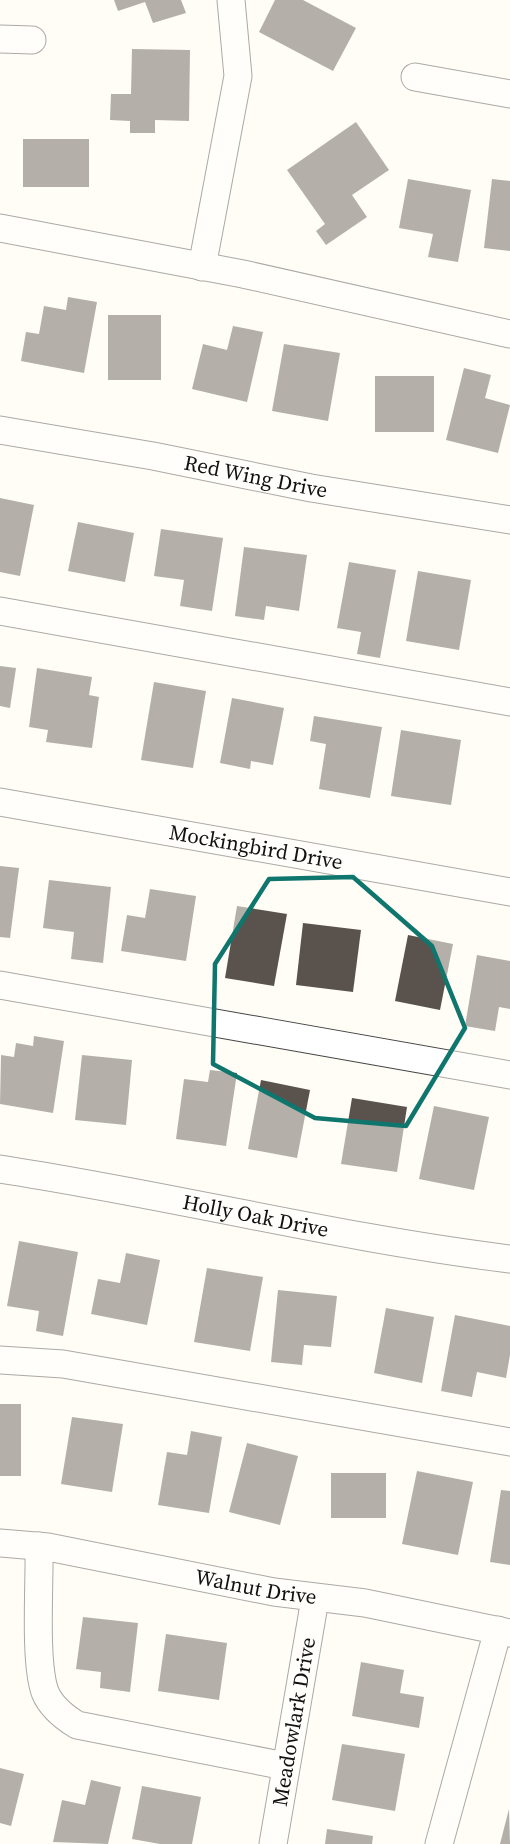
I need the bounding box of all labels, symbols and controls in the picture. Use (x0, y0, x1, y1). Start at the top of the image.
street label: Red Wing Drive (182, 448, 330, 504)
street label: Mockingbird Drive (167, 817, 345, 876)
street label: Holly Oak Drive (180, 1187, 331, 1244)
street label: Walnut Drive (193, 1562, 318, 1611)
street label: Meadowlark Drive (265, 1635, 322, 1809)

